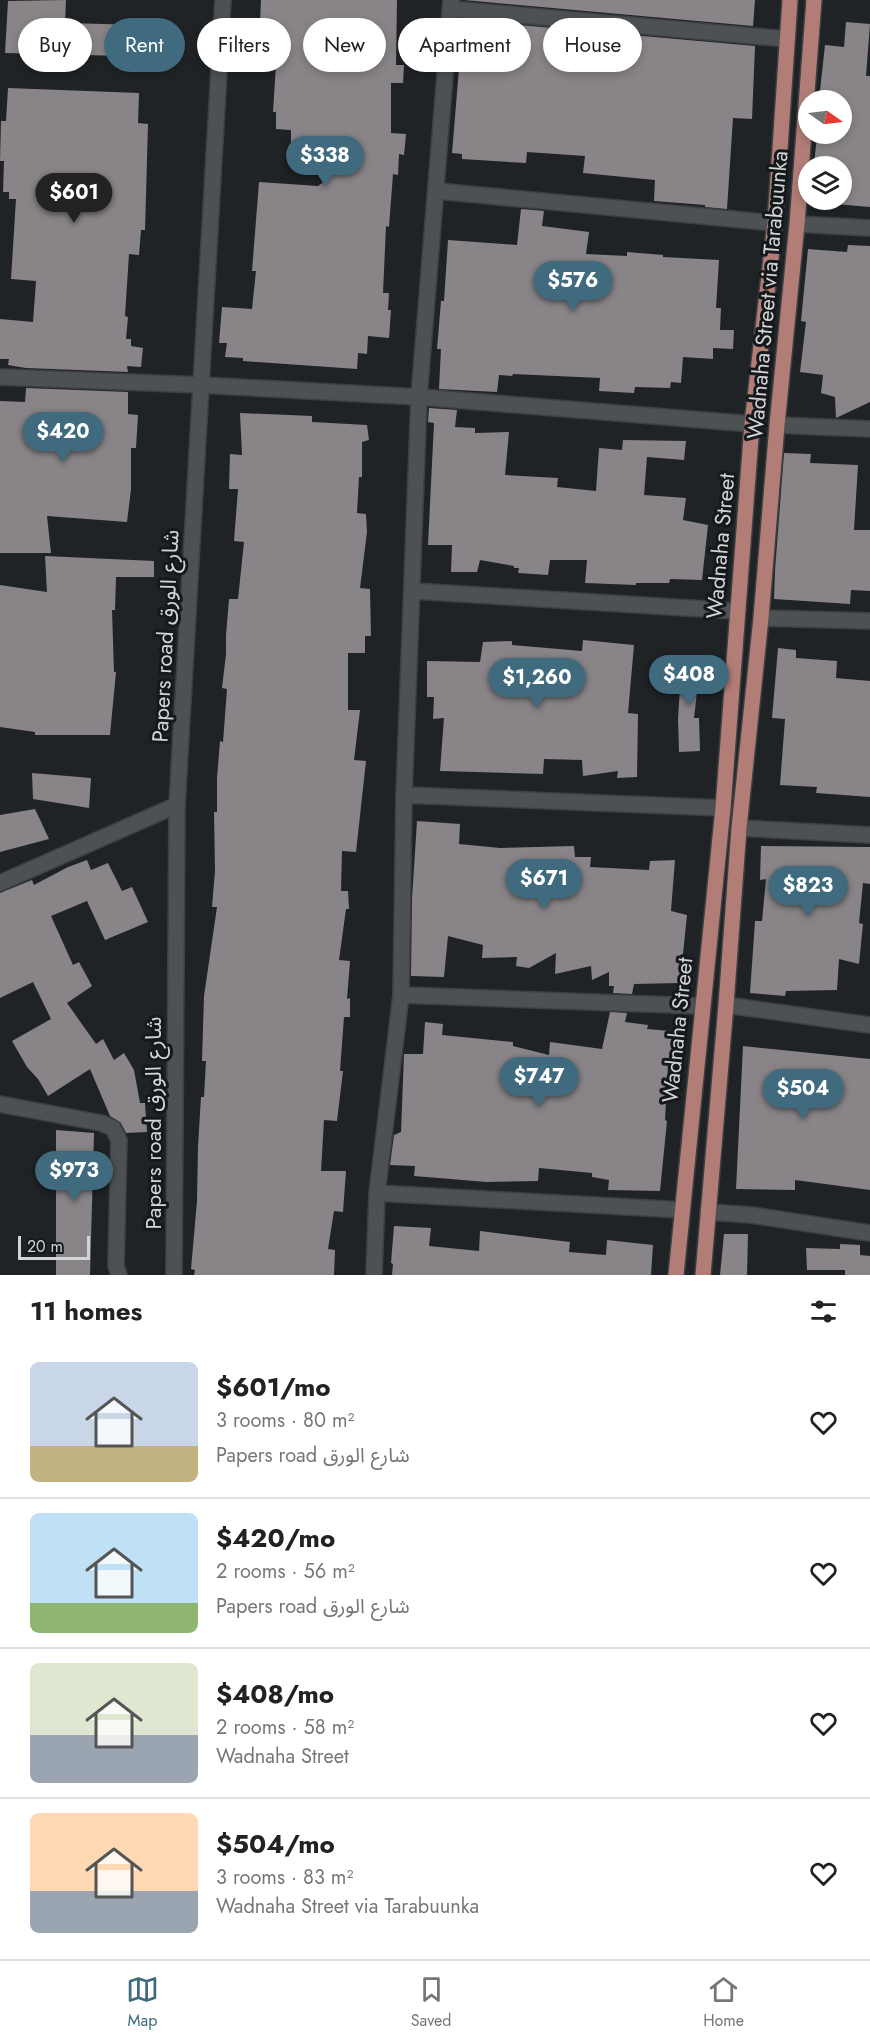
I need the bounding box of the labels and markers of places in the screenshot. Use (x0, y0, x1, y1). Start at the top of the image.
pin: $338 (289, 136, 361, 187)
pin: $601 (38, 173, 110, 224)
pin: $576 (537, 261, 609, 312)
pin: $420 (27, 412, 99, 463)
pin: $408 (653, 655, 725, 706)
pin: $1,260 (488, 658, 586, 709)
pin: $671 (508, 859, 580, 910)
pin: $823 (772, 866, 844, 917)
pin: $747 (503, 1057, 575, 1108)
pin: $504 (767, 1069, 839, 1120)
pin: $973 (38, 1151, 110, 1202)

